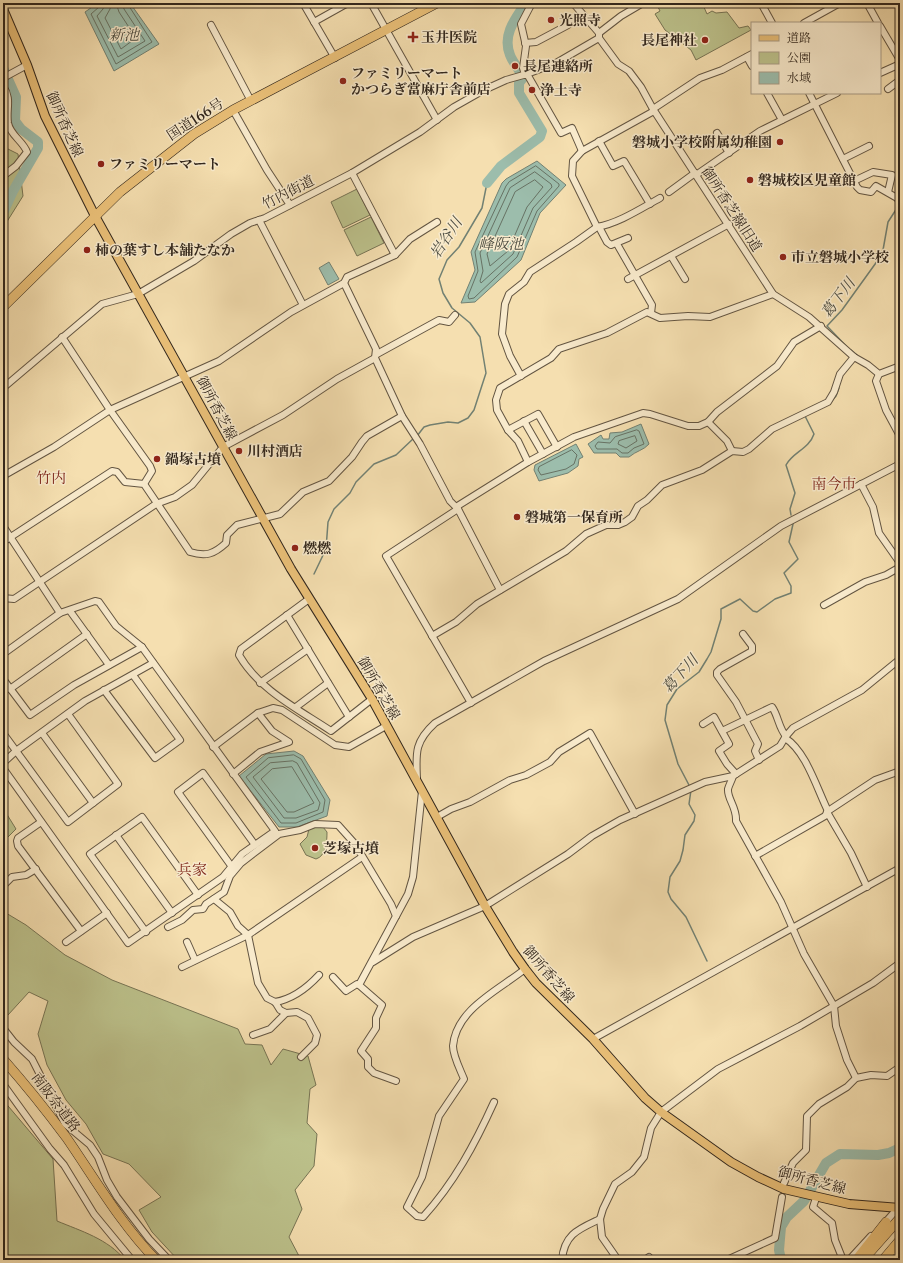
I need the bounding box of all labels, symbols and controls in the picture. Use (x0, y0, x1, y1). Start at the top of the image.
place label: 光照寺 (559, 11, 601, 29)
marker: 光照寺 (546, 15, 556, 25)
legend (751, 22, 881, 94)
water label: 新池 (109, 25, 141, 44)
place label: 玉井医院 (421, 28, 477, 46)
text: 道路 (787, 30, 811, 45)
place label: 長尾神社 (641, 31, 697, 49)
marker: 玉井医院 (408, 32, 418, 42)
marker: 長尾神社 (700, 35, 710, 45)
text: 公園 (787, 50, 811, 65)
place label: 長尾連絡所 (523, 57, 593, 75)
marker: 長尾連絡所 (510, 61, 520, 71)
place label: ファミリーマート かつらぎ當麻庁舎前店 (351, 64, 491, 98)
text: 水域 (787, 70, 811, 85)
marker: ファミリーマート かつらぎ當麻庁舎前店 (338, 76, 348, 86)
place label: 浄土寺 (540, 81, 582, 99)
marker: 浄土寺 (527, 85, 537, 95)
street label: 御所香芝線 (43, 88, 87, 160)
street label: 国道166号 (163, 94, 227, 144)
place label: 磐城小学校附属幼稚園 (632, 133, 772, 151)
marker: 磐城小学校附属幼稚園 (775, 137, 785, 147)
place label: ファミリーマート (109, 155, 221, 173)
marker: ファミリーマート (96, 159, 106, 169)
street label: 御所香芝線旧道 (698, 163, 766, 255)
street label: 竹内街道 (259, 171, 317, 213)
place label: 磐城校区児童館 (758, 171, 856, 189)
marker: 磐城校区児童館 (745, 175, 755, 185)
water label: 岩谷川 (425, 212, 467, 262)
water label: 峰阪池 (478, 234, 525, 253)
place label: 柿の葉すし本舗たなか (95, 241, 235, 259)
marker: 柿の葉すし本舗たなか (82, 245, 92, 255)
place label: 市立磐城小学校 (791, 248, 889, 266)
marker: 市立磐城小学校 (778, 252, 788, 262)
water label: 葛下川 (816, 272, 860, 321)
street label: 御所香芝線 (193, 373, 241, 443)
place label: 川村酒店 (247, 442, 303, 460)
marker: 川村酒店 (234, 446, 244, 456)
place label: 鍋塚古墳 (165, 450, 221, 468)
marker: 鍋塚古墳 (152, 454, 162, 464)
district label: 竹内 (36, 468, 66, 487)
district label: 南今市 (811, 474, 857, 493)
place label: 磐城第一保育所 (525, 508, 623, 526)
marker: 磐城第一保育所 (512, 512, 522, 522)
place label: 燃燃 (303, 539, 332, 557)
marker: 燃燃 (290, 543, 300, 553)
water label: 葛下川 (658, 649, 703, 697)
street label: 御所香芝線 (354, 653, 404, 723)
place label: 芝塚古墳 (323, 839, 379, 857)
marker: 芝塚古墳 (310, 843, 320, 853)
district label: 兵家 (177, 860, 207, 879)
street label: 御所香芝線 (519, 942, 579, 1006)
street label: 南阪奈道路 (28, 1069, 84, 1135)
street label: 御所香芝線 (776, 1162, 848, 1198)

